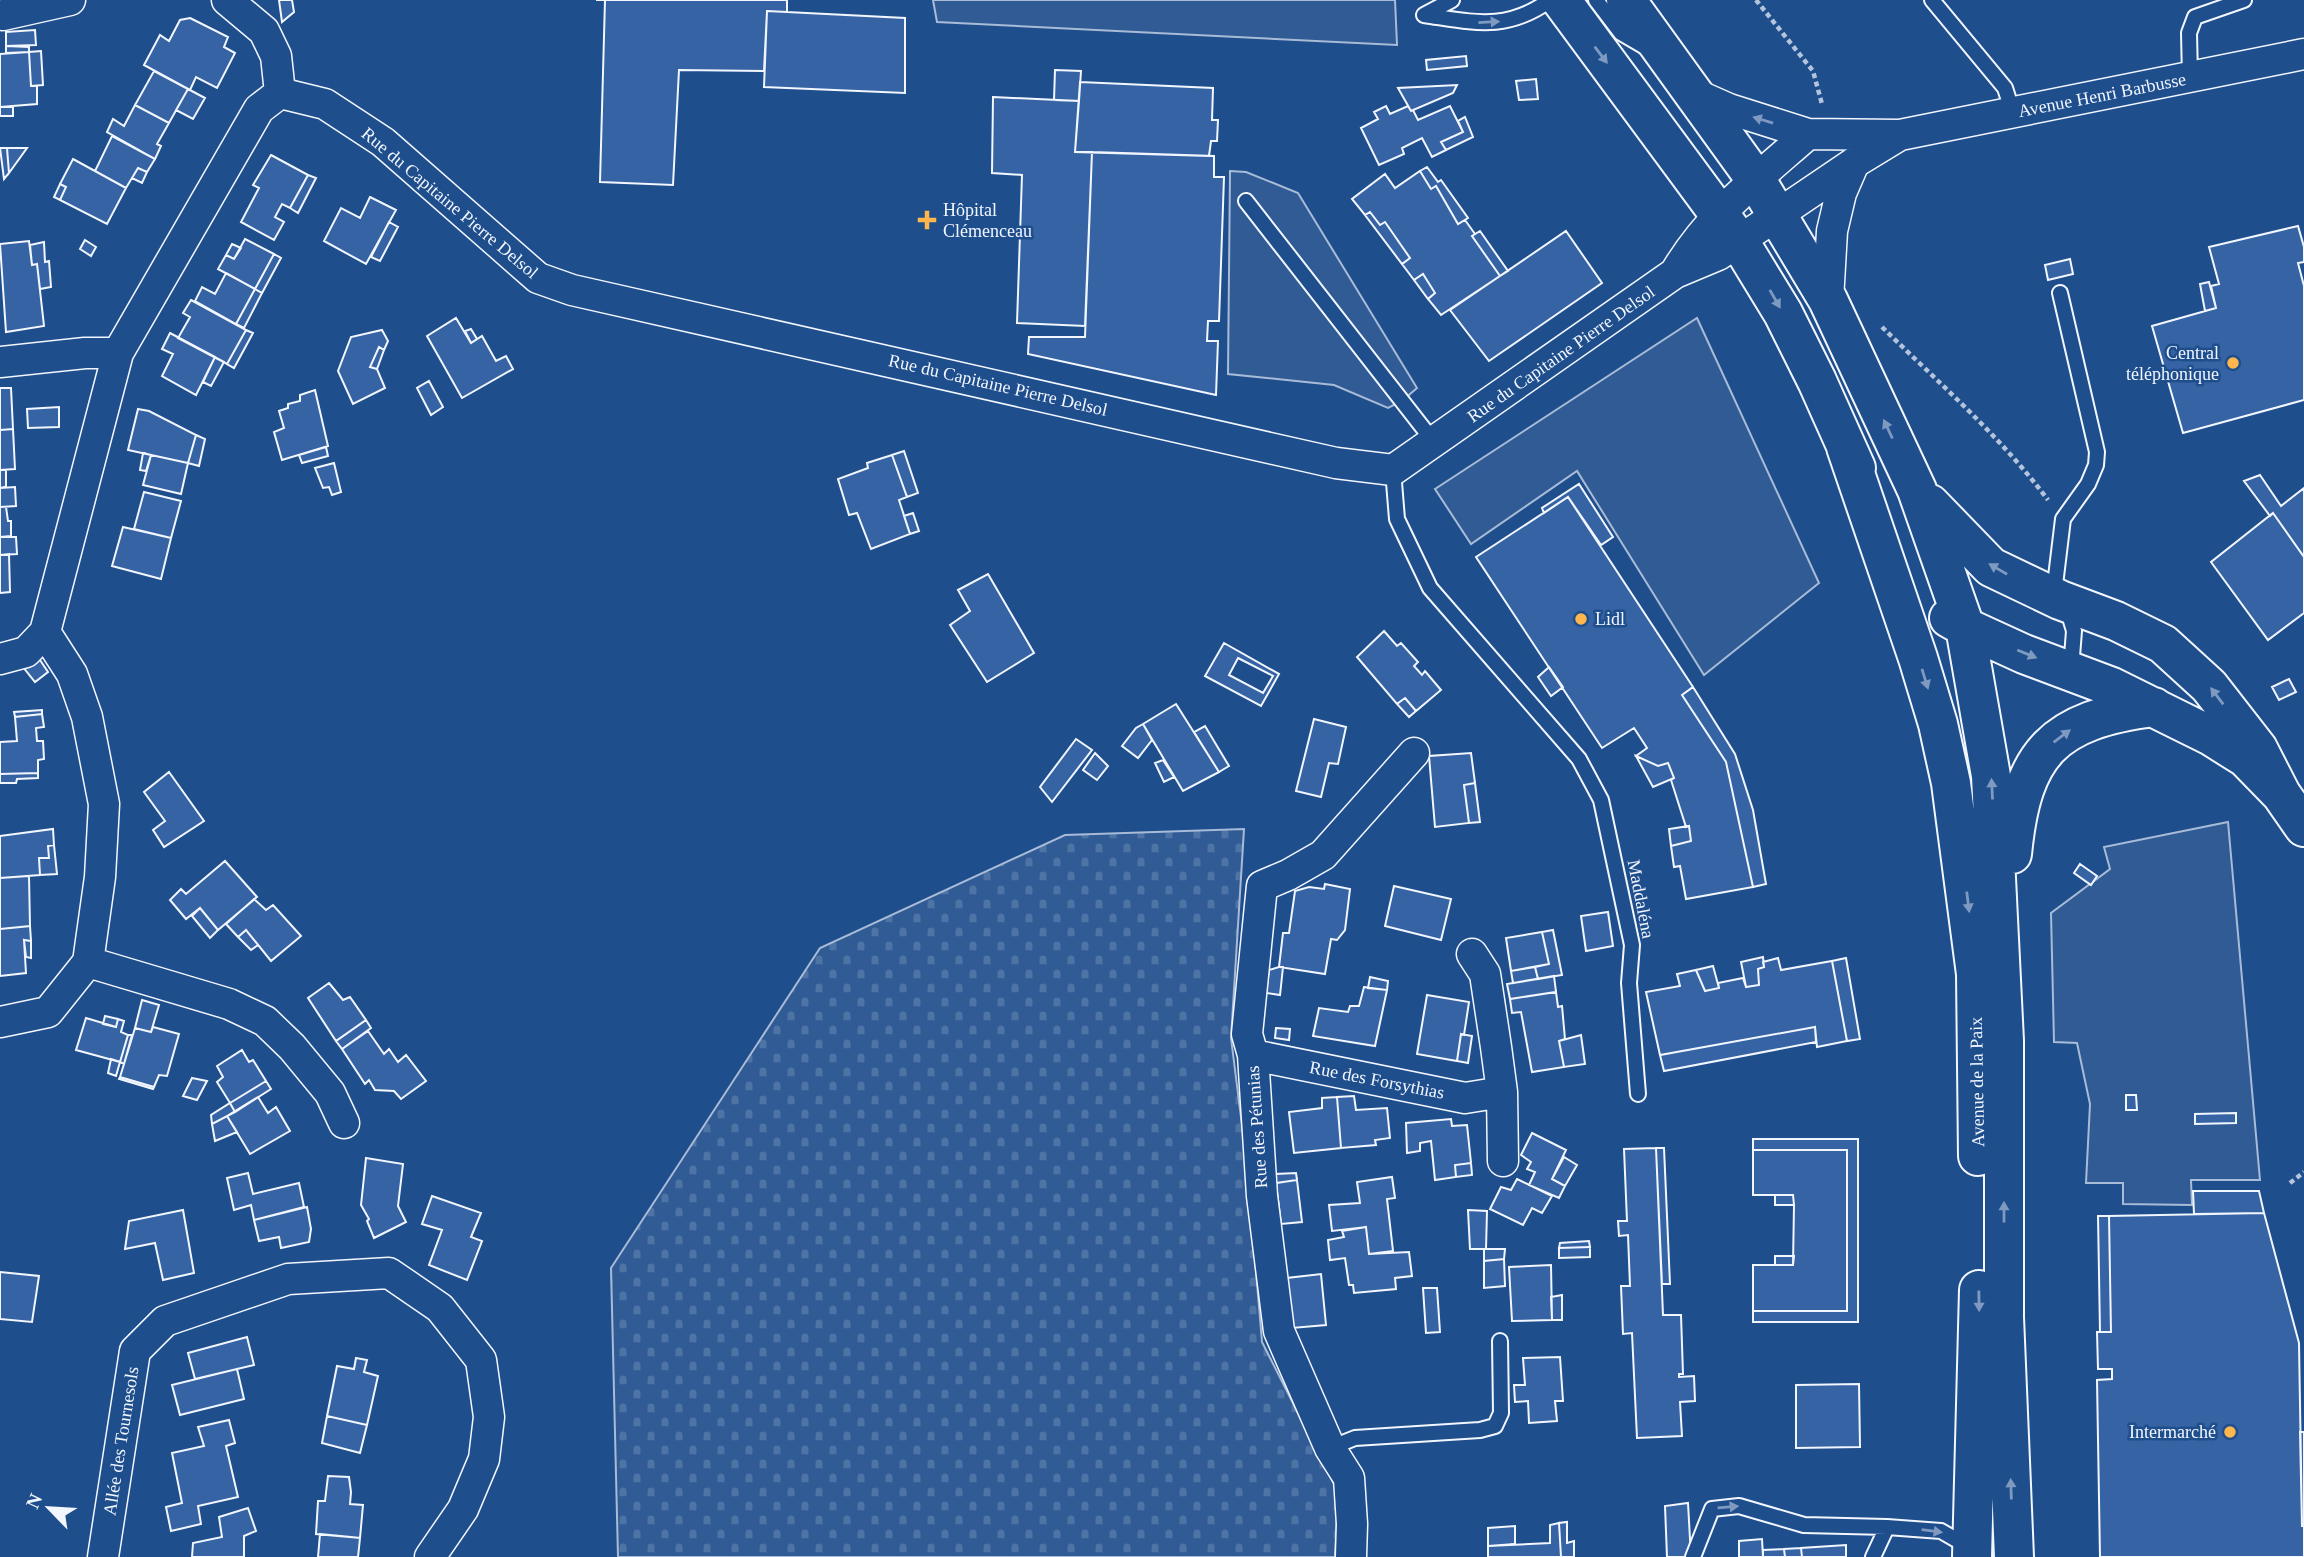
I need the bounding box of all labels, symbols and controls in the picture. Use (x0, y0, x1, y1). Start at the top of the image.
one-way arrow (1478, 17, 1500, 28)
one-way arrow (1594, 46, 1608, 64)
street label: Avenue Henri Barbusse (2016, 69, 2188, 121)
one-way arrow (1752, 115, 1773, 125)
street label: Rue du Capitaine Pierre Delsol (358, 123, 542, 283)
place label: Hôpital Clémenceau (943, 200, 1032, 241)
marker: Hôpital Clémenceau (917, 210, 937, 230)
street label: Rue du Capitaine Pierre Delsol (1464, 282, 1658, 426)
one-way arrow (1769, 290, 1781, 309)
place label: Central téléphonique (2126, 343, 2219, 384)
street label: Rue du Capitaine Pierre Delsol (887, 350, 1109, 420)
marker: Central téléphonique (2225, 355, 2241, 371)
one-way arrow (1882, 419, 1894, 439)
one-way arrow (1988, 563, 2007, 575)
place label: Lidl (1595, 609, 1625, 629)
marker: Lidl (1573, 611, 1589, 627)
one-way arrow (2017, 649, 2038, 660)
one-way arrow (1920, 669, 1930, 690)
one-way arrow (2211, 687, 2225, 705)
one-way arrow (2052, 729, 2070, 744)
one-way arrow (1986, 778, 1997, 800)
street label: Maddaléna (1624, 858, 1658, 940)
one-way arrow (1962, 891, 1973, 913)
street label: Avenue de la Paix (1966, 1017, 1988, 1147)
street label: Rue des Forsythias (1308, 1057, 1446, 1103)
street label: Rue des Pétunias (1243, 1065, 1271, 1189)
one-way arrow (1998, 1201, 2010, 1223)
one-way arrow (1973, 1290, 1985, 1312)
street label: Allée des Tournesols (99, 1365, 143, 1517)
place label: Intermarché (2129, 1422, 2216, 1442)
marker: Intermarché (2222, 1424, 2238, 1440)
north arrow (14, 1473, 84, 1543)
one-way arrow (2006, 1478, 2017, 1500)
text: N (22, 1490, 47, 1512)
one-way arrow (1718, 1501, 1740, 1512)
one-way arrow (1921, 1525, 1943, 1536)

